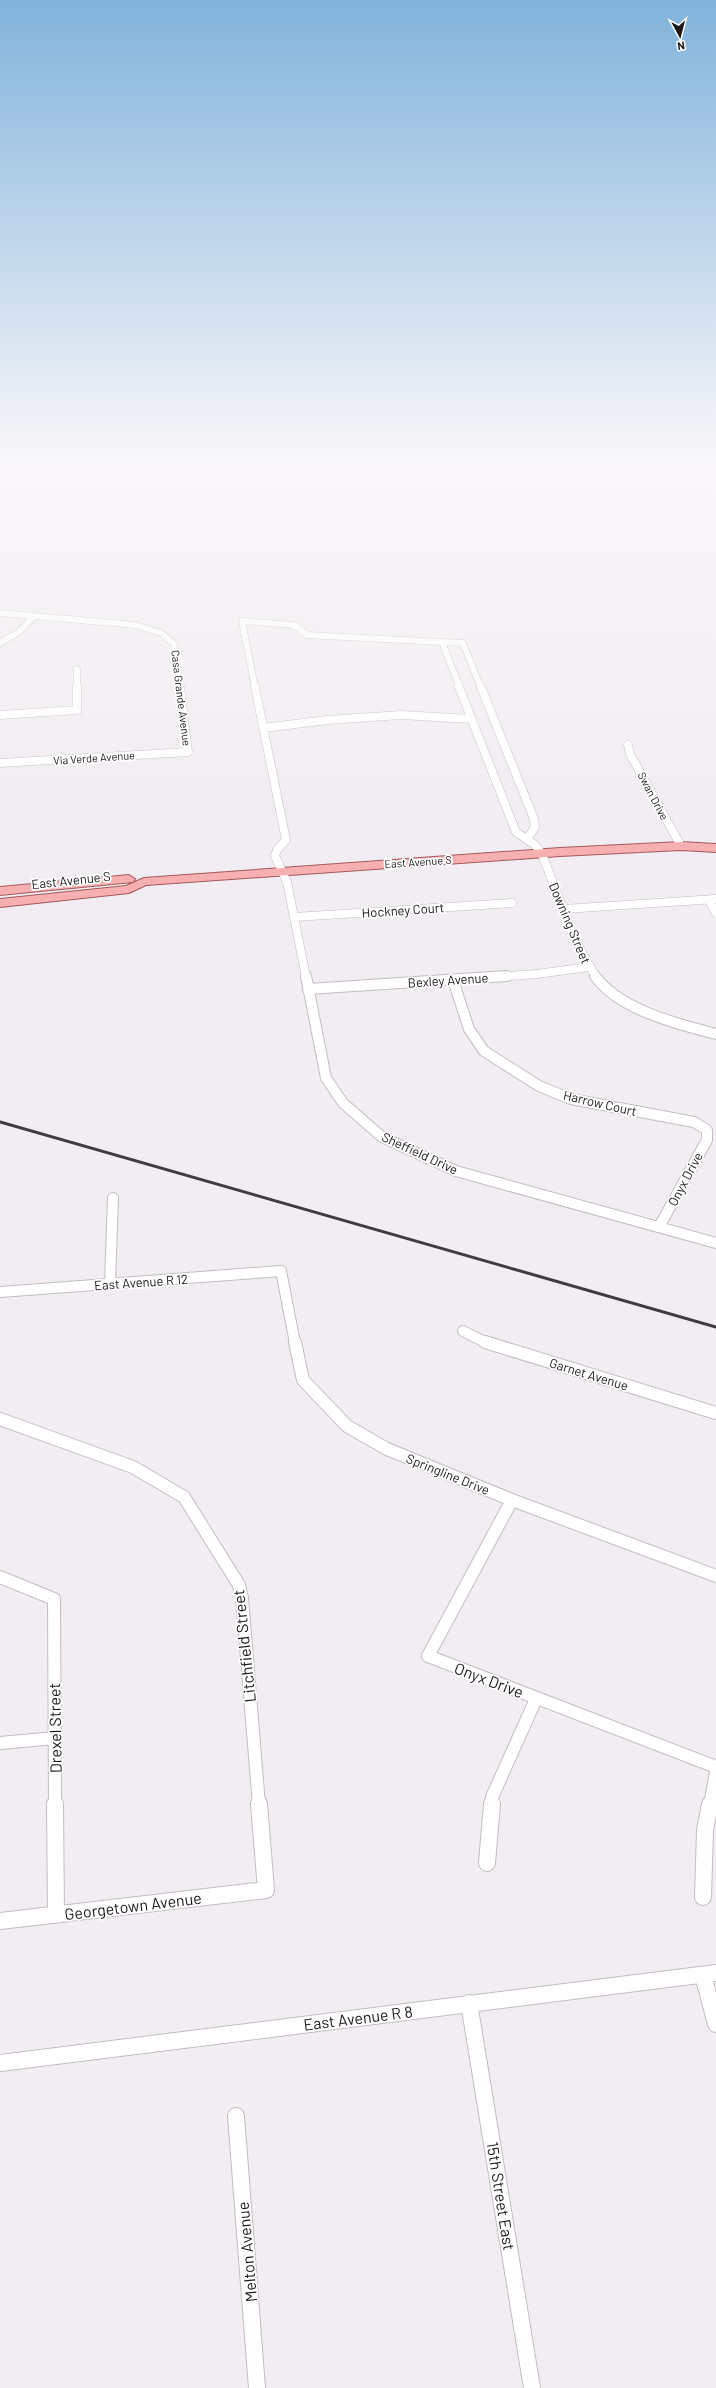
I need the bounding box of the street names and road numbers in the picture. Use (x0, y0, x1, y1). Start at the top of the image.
street label: Casa Grande Avenue (169, 649, 194, 747)
street label: Via Verde Avenue (53, 748, 135, 767)
street label: Swan Drive (635, 770, 672, 822)
street label: East Avenue S (384, 853, 452, 870)
street label: East Avenue S (31, 868, 111, 892)
street label: Downing Street (546, 880, 594, 966)
street label: Hockney Court (361, 899, 445, 921)
street label: Bexley Avenue (407, 969, 489, 991)
street label: Harrow Court (562, 1087, 638, 1119)
street label: Sheffield Drive (379, 1128, 461, 1178)
street label: Onyx Drive (664, 1149, 706, 1209)
street label: East Avenue R 12 (94, 1271, 189, 1293)
street label: Garnet Avenue (548, 1354, 630, 1394)
street label: Springline Drive (404, 1450, 492, 1498)
street label: Litchfield Street (228, 1589, 259, 1703)
street label: Onyx Drive (452, 1658, 526, 1701)
street label: Drexel Street (44, 1683, 65, 1773)
street label: Georgetown Avenue (63, 1888, 203, 1923)
street label: East Avenue R 8 (302, 2001, 414, 2034)
street label: 15th Street East (484, 2140, 519, 2252)
street label: Melton Avenue (233, 2201, 260, 2303)

